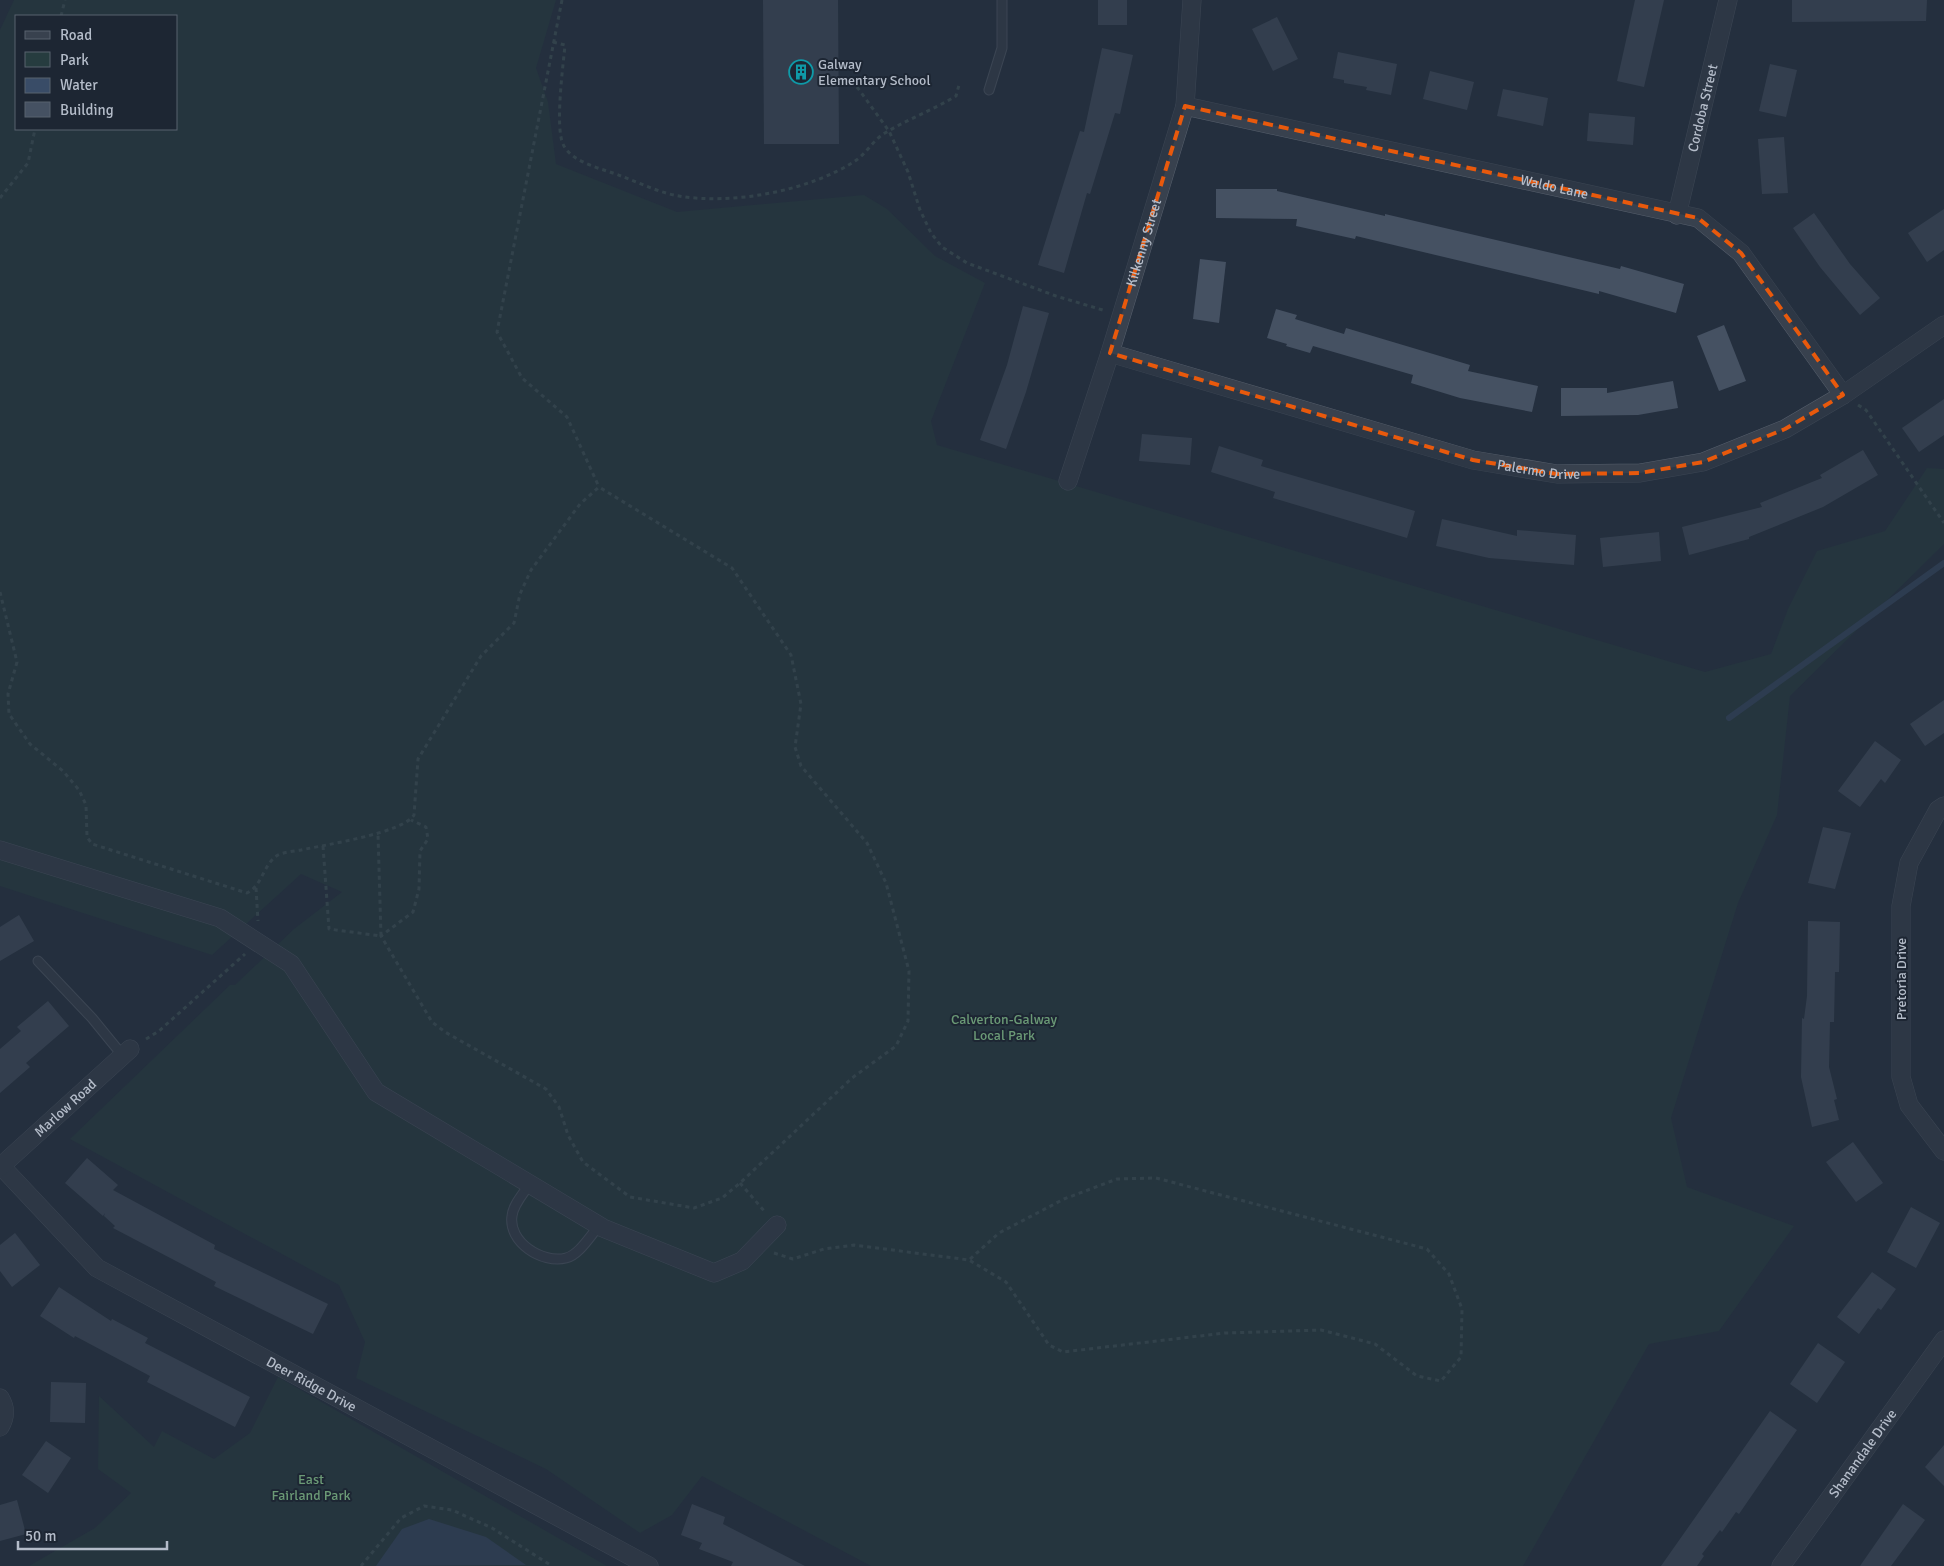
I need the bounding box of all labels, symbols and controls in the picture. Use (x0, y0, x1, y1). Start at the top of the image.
legend (15, 15, 178, 130)
text: Road (60, 26, 92, 44)
text: Park (60, 51, 89, 69)
place label: Galway Elementary School (818, 56, 931, 89)
building icon: Galway Elementary School (788, 59, 814, 85)
street label: Cordoba Street (1684, 62, 1721, 153)
text: Water (60, 76, 98, 94)
text: Building (60, 101, 114, 119)
street label: Waldo Lane (1519, 171, 1590, 202)
street label: Kilkenny Street (1122, 196, 1165, 289)
street label: Palermo Drive (1496, 456, 1580, 483)
street label: Pretoria Drive (1893, 938, 1910, 1020)
park label: Calverton-Galway Local Park (951, 1011, 1058, 1044)
street label: Marlow Road (31, 1075, 100, 1140)
street label: Deer Ridge Drive (264, 1353, 360, 1415)
street label: Shanandale Drive (1825, 1406, 1900, 1501)
park label: East Fairland Park (271, 1471, 351, 1504)
scale bar (18, 1518, 166, 1550)
text: 50 m (25, 1527, 56, 1545)

